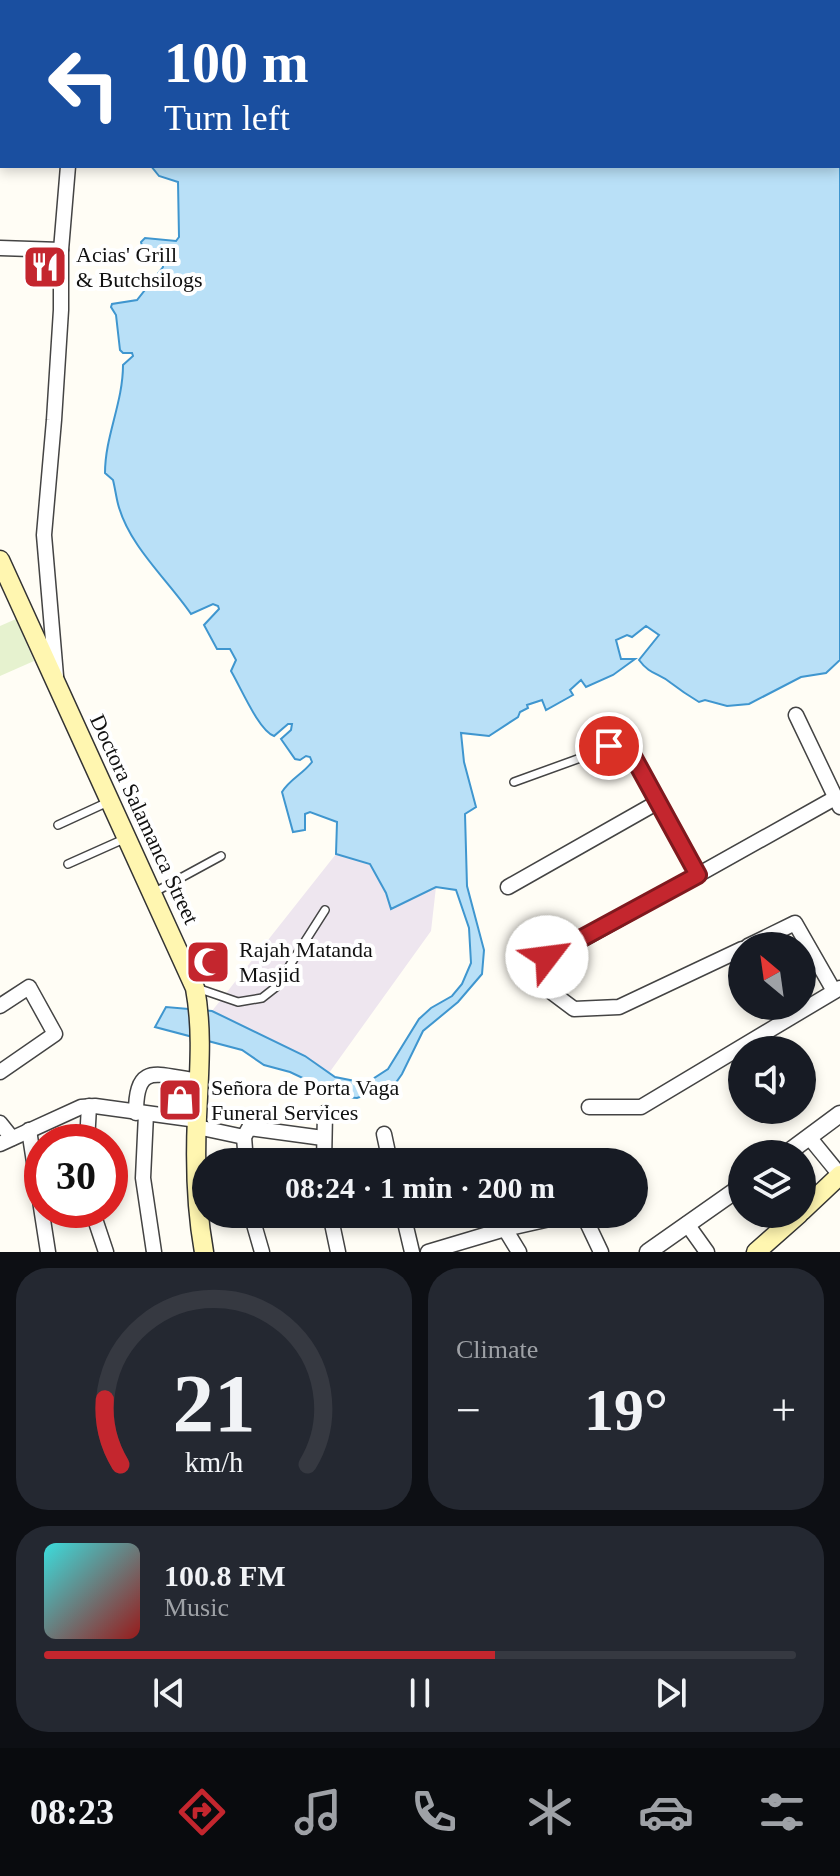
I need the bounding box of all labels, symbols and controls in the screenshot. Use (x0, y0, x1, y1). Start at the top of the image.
icon: left (32, 32, 136, 136)
text: 100 m (164, 32, 309, 94)
text: Turn left (164, 98, 290, 138)
place label: Acias' Grill & Butchsilogs (76, 242, 203, 292)
restaurant icon: Acias' Grill & Butchsilogs (21, 243, 69, 291)
street label: Doctora Salamanca Street (85, 710, 204, 928)
pin (575, 712, 643, 780)
icon: arrive (587, 724, 631, 768)
position arrow (505, 915, 589, 999)
north arrow (728, 932, 816, 1020)
map controls (728, 932, 816, 1228)
place label: Rajah Matanda Masjid (239, 937, 373, 987)
mosque icon: Rajah Matanda Masjid (184, 938, 232, 986)
button: sound (728, 1036, 816, 1124)
place label: Señora de Porta Vaga Funeral Services (211, 1075, 400, 1125)
shop icon: Señora de Porta Vaga Funeral Services (156, 1076, 204, 1124)
speed limit sign: 30 (24, 1124, 128, 1228)
button: layers (728, 1140, 816, 1228)
text: 08:24 · 1 min · 200 m (285, 1171, 555, 1204)
text: Climate (456, 1335, 538, 1364)
text: 21 (172, 1357, 256, 1449)
text: 19° (584, 1377, 668, 1443)
text: − (456, 1386, 481, 1435)
text: + (771, 1386, 796, 1435)
text: km/h (185, 1447, 243, 1478)
text: 100.8 FM (164, 1559, 286, 1592)
text: Music (164, 1593, 229, 1622)
icon: previous (147, 1671, 191, 1715)
icon: pause (398, 1671, 442, 1715)
icon: next (649, 1671, 693, 1715)
icon: directions (174, 1784, 230, 1840)
icon: music (290, 1784, 346, 1840)
icon: phone (406, 1784, 462, 1840)
icon: climate (522, 1784, 578, 1840)
icon: car (638, 1784, 694, 1840)
icon: filters (754, 1784, 810, 1840)
text: 08:23 (30, 1792, 114, 1832)

